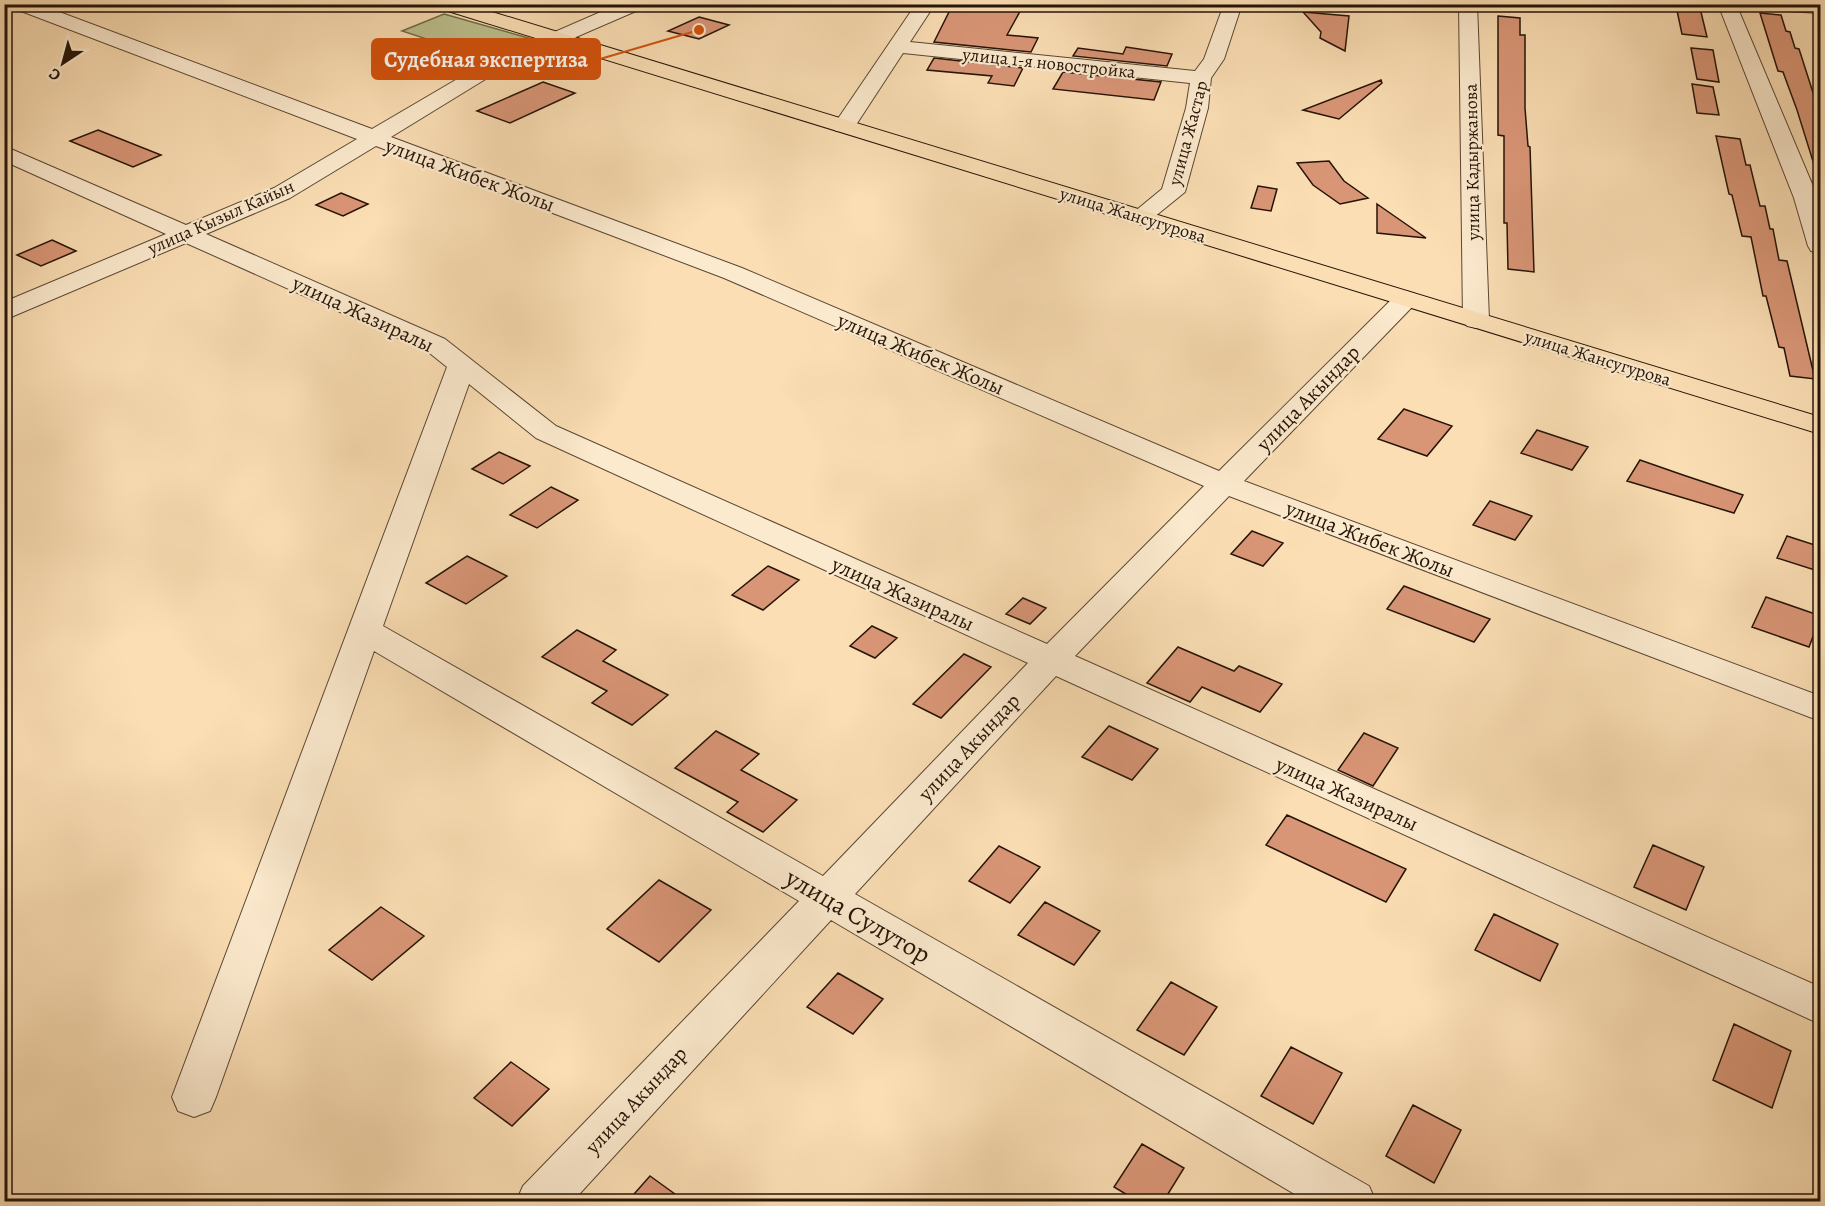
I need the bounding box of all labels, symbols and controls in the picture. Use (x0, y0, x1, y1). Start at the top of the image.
north arrow (33, 33, 93, 93)
callout: Судебная экспертиза (372, 39, 600, 79)
street label: улица 1-я новостройка (960, 42, 1137, 84)
text: Судебная экспертиза (384, 45, 589, 75)
text: С (44, 62, 65, 86)
street label: улица Жастар (1162, 78, 1214, 189)
street label: улица Кадыржанова (1459, 83, 1485, 242)
street label: улица Жибек Жолы (380, 131, 559, 219)
street label: улица Кызыл Кайын (143, 174, 298, 260)
street label: улица Жансугурова (1056, 181, 1210, 249)
street label: улица Жазиралы (287, 269, 438, 359)
street label: улица Жибек Жолы (832, 306, 1009, 402)
street label: улица Жансугурова (1521, 324, 1675, 392)
street label: улица Акындар (1249, 339, 1366, 458)
street label: улица Жибек Жолы (1281, 494, 1458, 584)
street label: улица Жазиралы (827, 550, 979, 638)
street label: улица Акындар (911, 687, 1026, 808)
street label: улица Жазиралы (1271, 750, 1423, 838)
street label: улица Сулутор (778, 860, 937, 972)
street label: улица Акындар (578, 1040, 693, 1161)

